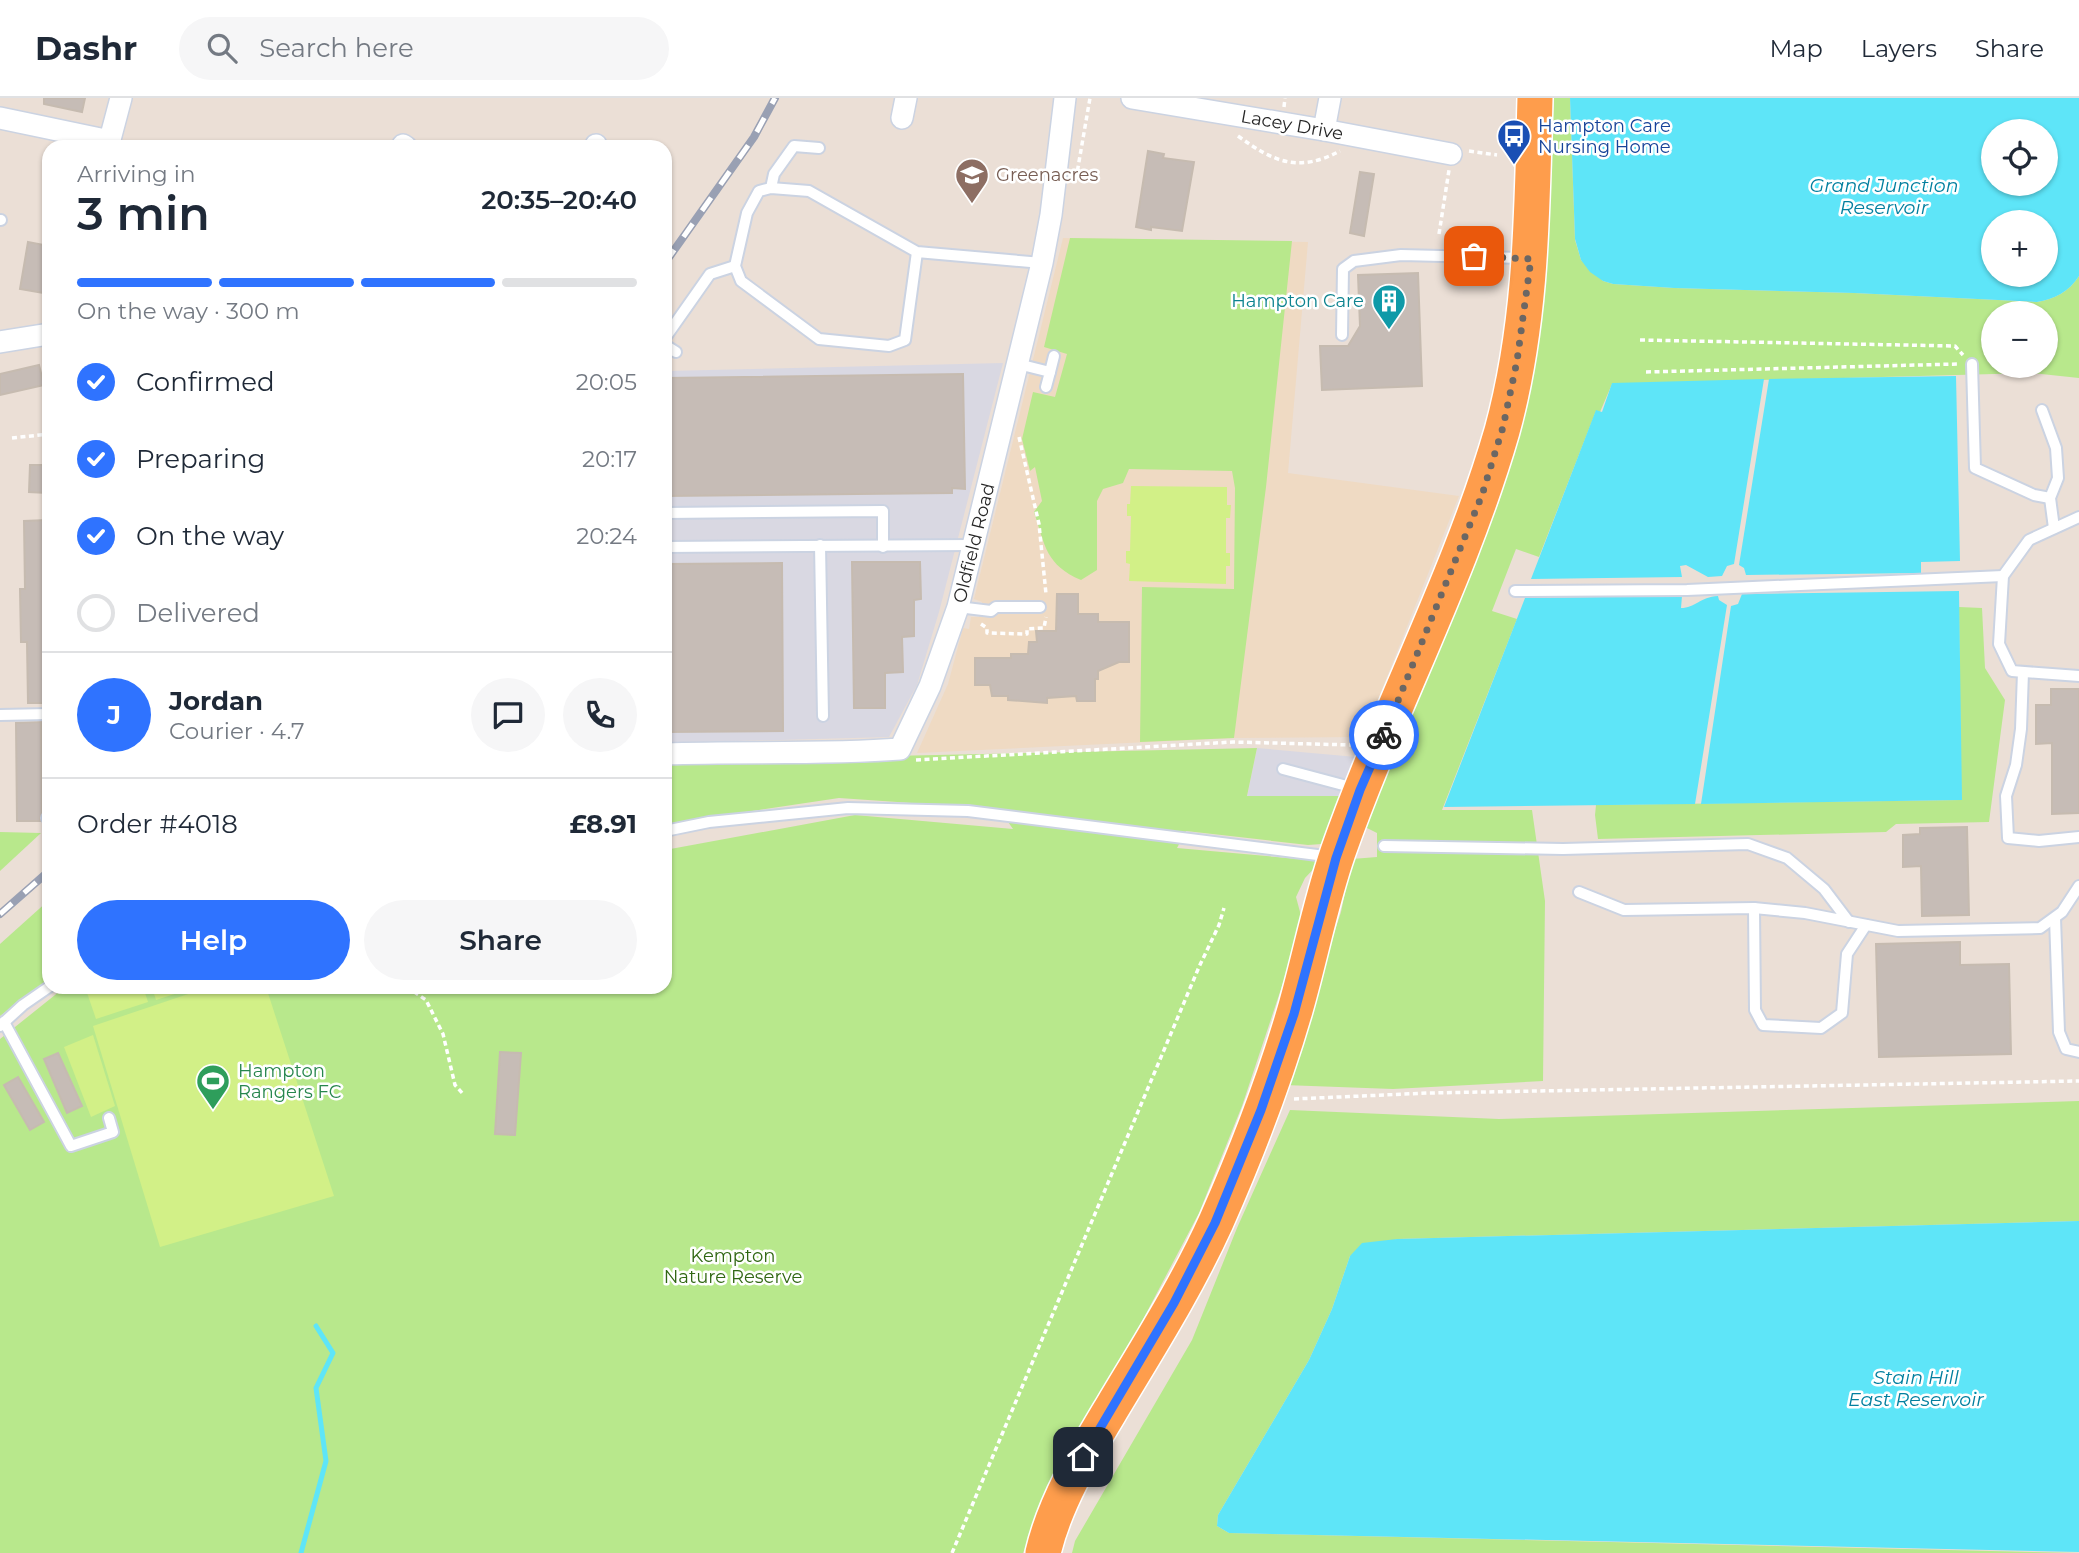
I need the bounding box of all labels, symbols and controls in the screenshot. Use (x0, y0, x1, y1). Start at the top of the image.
search box (179, 17, 669, 80)
text: Dashr (35, 28, 137, 68)
icon: search (203, 29, 241, 67)
text: Search here (259, 32, 414, 64)
text: Map (1769, 34, 1823, 63)
text: Layers (1861, 34, 1937, 63)
text: Share (1975, 34, 2044, 63)
street label: Lacey Drive (1239, 105, 1345, 145)
place label: Hampton Care Nursing Home (1538, 115, 1671, 158)
bus stop icon: Hampton Care Nursing Home (1495, 117, 1533, 166)
map controls (1981, 119, 2058, 378)
button: locate (1981, 119, 2058, 196)
school or university icon: Greenacres (953, 156, 991, 205)
text: Arriving in (77, 160, 196, 188)
place label: Greenacres (996, 164, 1098, 186)
water label: Grand Junction Reservoir (1810, 174, 1958, 219)
text: 20:35–20:40 (481, 184, 637, 216)
text: 3 min (77, 185, 210, 242)
button: + (1981, 210, 2058, 287)
pin (1444, 226, 1504, 286)
icon: bag (1455, 237, 1493, 275)
building icon: Hampton Care (1370, 282, 1408, 331)
place label: Hampton Care (1231, 290, 1364, 312)
text: On the way · 300 m (77, 297, 300, 325)
button: − (1981, 301, 2058, 378)
icon: check (77, 363, 115, 401)
text: Confirmed (136, 366, 275, 398)
text: 20:05 (576, 368, 637, 396)
icon: check (77, 440, 115, 478)
text: Preparing (136, 443, 265, 475)
text: 20:17 (582, 445, 637, 473)
street label: Oldfield Road (948, 481, 1000, 605)
icon: check (77, 517, 115, 555)
text: On the way (136, 520, 284, 552)
text: 20:24 (576, 522, 637, 550)
text: Delivered (136, 597, 260, 629)
button: chat (471, 678, 545, 752)
button: phone (563, 678, 637, 752)
text: Jordan (169, 685, 263, 717)
text: J (107, 699, 121, 731)
courier (1349, 700, 1419, 770)
icon: bike (1365, 716, 1403, 754)
text: Courier · 4.7 (169, 717, 305, 745)
text: Order #4018 (77, 808, 238, 840)
text: £8.91 (570, 808, 637, 840)
button: Help (77, 900, 350, 980)
button: Share (364, 900, 637, 980)
place label: Hampton Rangers FC (238, 1060, 342, 1103)
sports icon: Hampton Rangers FC (194, 1062, 232, 1111)
park label: Kempton Nature Reserve (664, 1245, 802, 1288)
water label: Stain Hill East Reservoir (1848, 1366, 1984, 1411)
pin (1053, 1427, 1113, 1487)
icon: home (1064, 1438, 1102, 1476)

